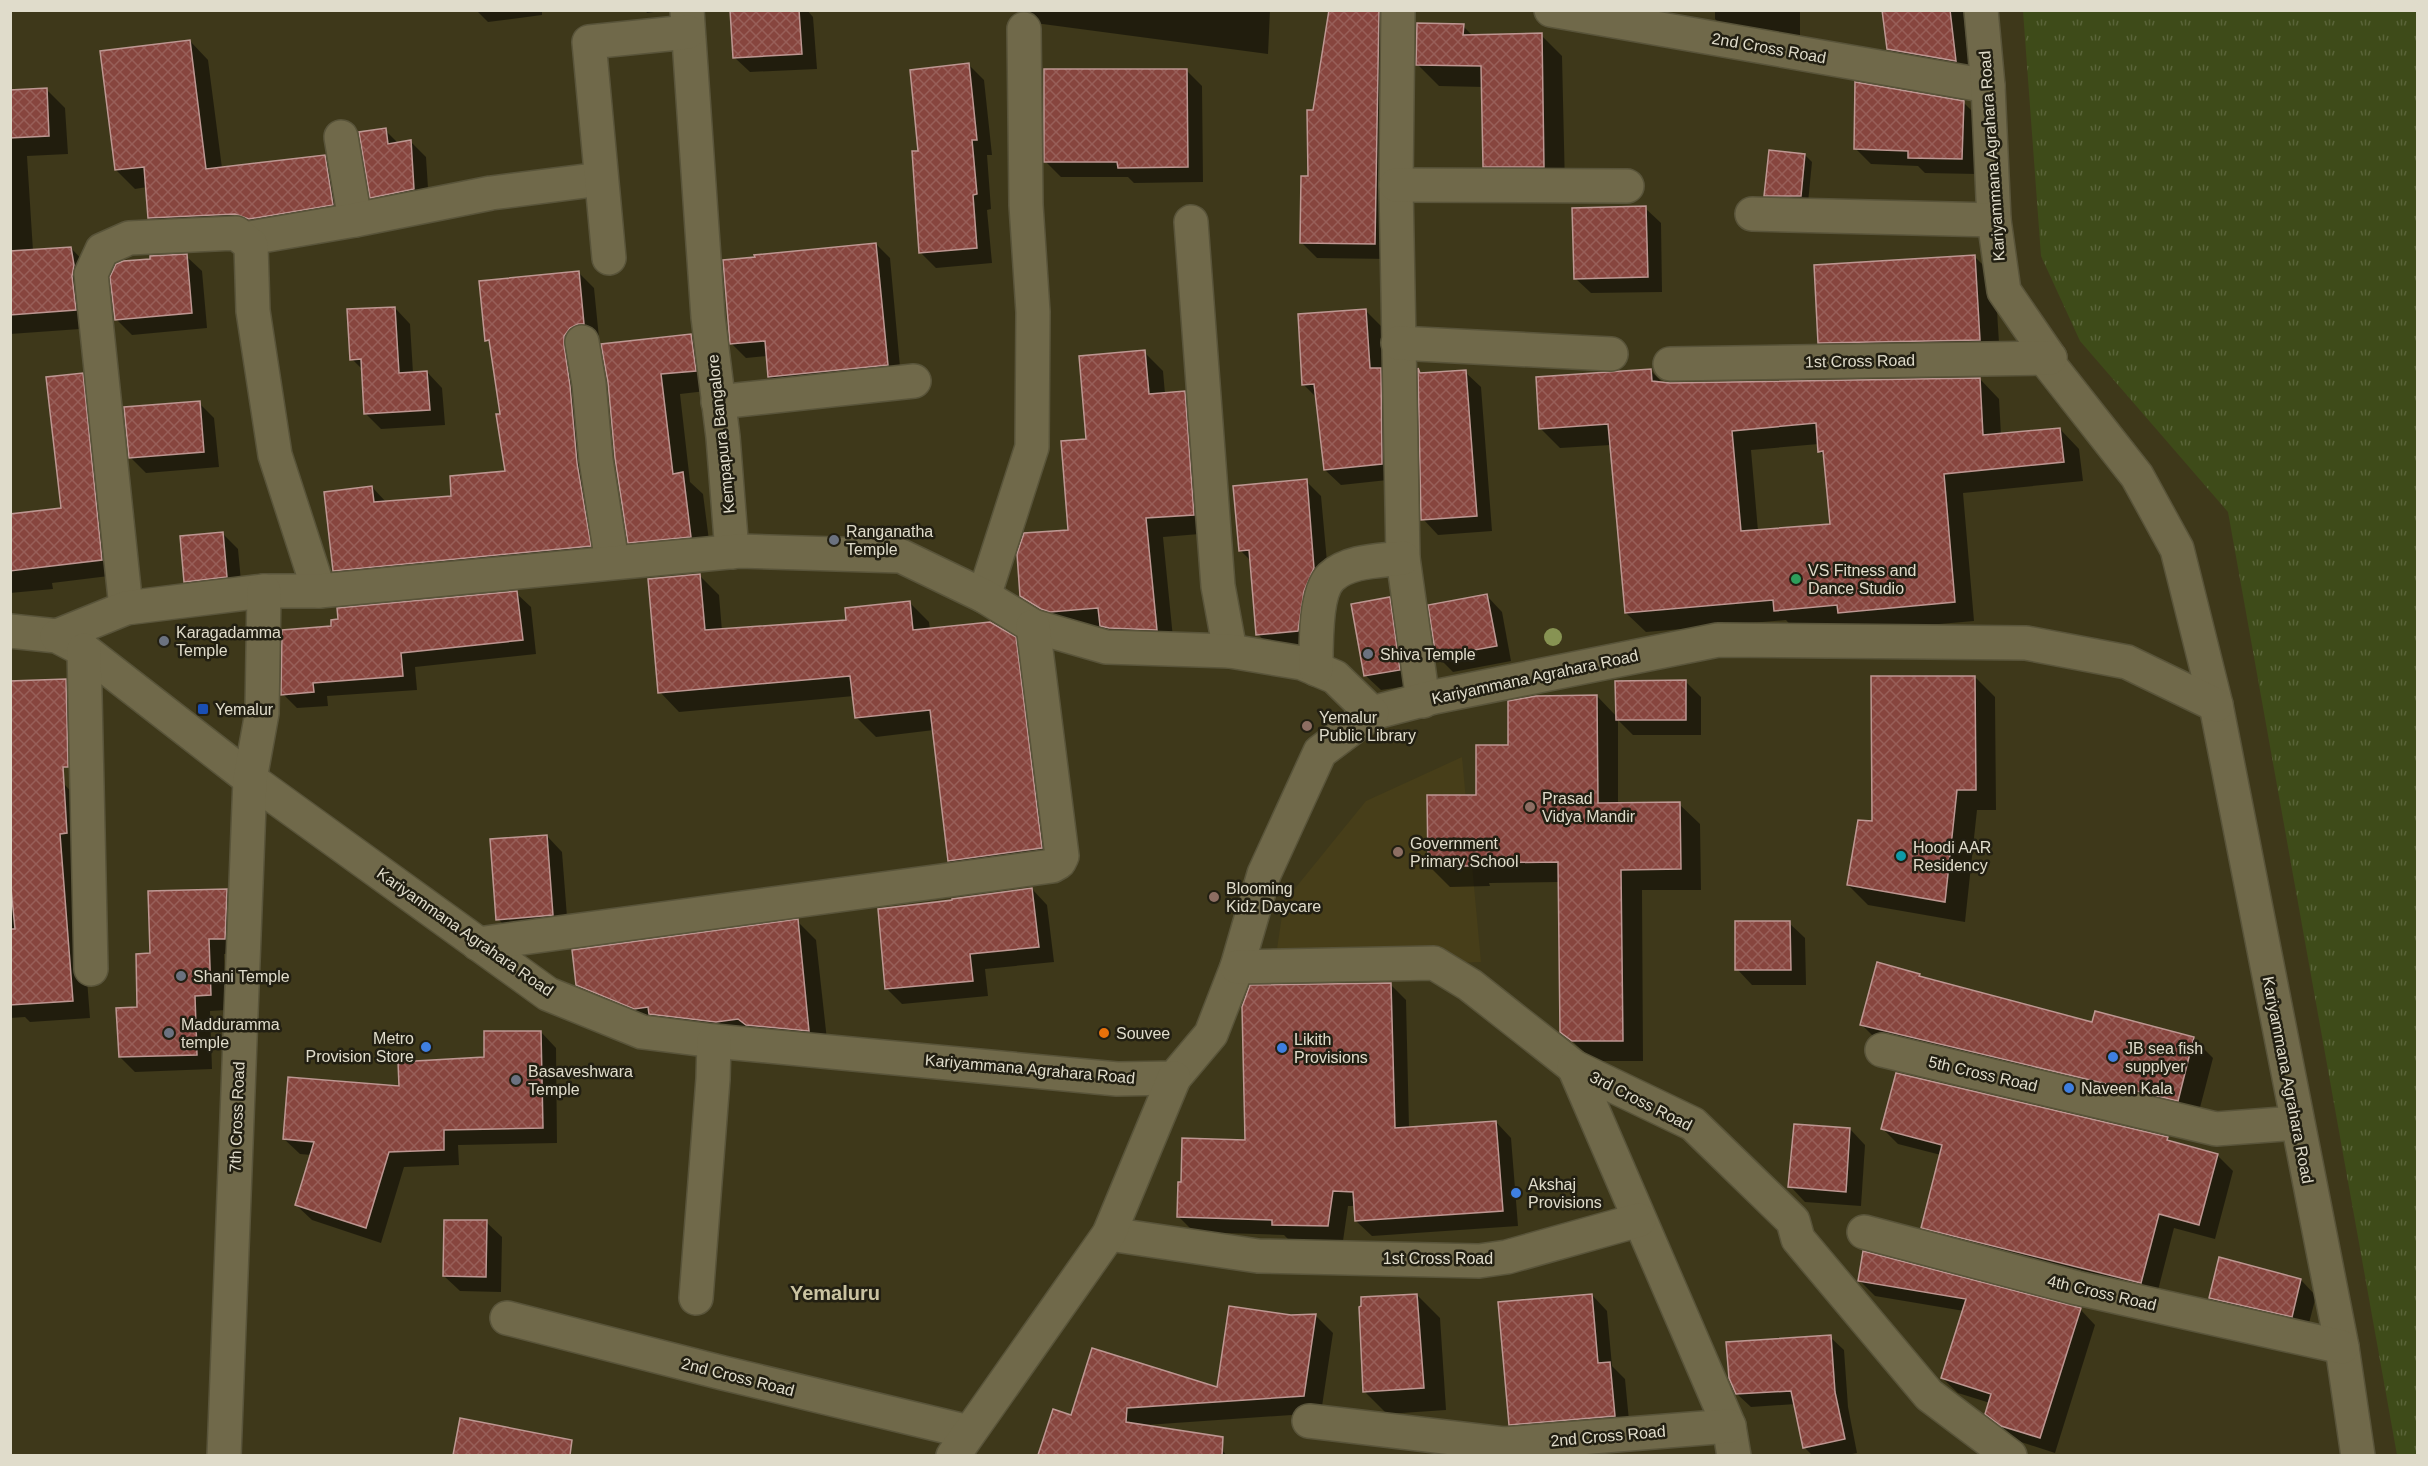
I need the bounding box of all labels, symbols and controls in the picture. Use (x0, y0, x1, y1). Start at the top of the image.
street label: 2nd Cross Road (1711, 30, 1827, 66)
street label: Kariyammana Agrahara Road (1976, 50, 2008, 262)
street label: 1st Cross Road (1805, 352, 1915, 370)
street label: Kempapura Bangalore (704, 353, 738, 515)
place label: Ranganatha Temple (846, 523, 933, 558)
marker: Ranganatha Temple (827, 533, 841, 547)
place label: VS Fitness and Dance Studio (1808, 562, 1917, 597)
marker: VS Fitness and Dance Studio (1789, 572, 1803, 586)
place label: Karagadamma Temple (176, 624, 281, 659)
marker: Karagadamma Temple (157, 634, 171, 648)
place label: Shiva Temple (1380, 646, 1476, 663)
marker: Shiva Temple (1361, 647, 1375, 661)
street label: Kariyammana Agrahara Road (1430, 647, 1640, 707)
place label: Yemalur (215, 701, 274, 718)
marker: Yemalur (196, 702, 210, 716)
place label: Yemalur Public Library (1319, 709, 1416, 744)
marker: Yemalur Public Library (1300, 719, 1314, 733)
place label: Prasad Vidya Mandir (1542, 790, 1636, 825)
marker: Prasad Vidya Mandir (1523, 800, 1537, 814)
place label: Government Primary School (1410, 835, 1518, 870)
place label: Hoodi AAR Residency (1913, 839, 1991, 874)
marker: Government Primary School (1391, 845, 1405, 859)
marker: Hoodi AAR Residency (1894, 849, 1908, 863)
street label: Kariyammana Agrahara Road (374, 865, 556, 999)
place label: Blooming Kidz Daycare (1226, 880, 1321, 915)
marker: Blooming Kidz Daycare (1207, 890, 1221, 904)
place label: Shani Temple (193, 968, 290, 985)
marker: Shani Temple (174, 969, 188, 983)
street label: Kariyammana Agrahara Road (2260, 975, 2316, 1185)
place label: Madduramma temple (181, 1016, 280, 1051)
place label: Souvee (1116, 1025, 1170, 1042)
marker: Madduramma temple (162, 1026, 176, 1040)
marker: Souvee (1097, 1026, 1111, 1040)
place label: Metro Provision Store (306, 1030, 414, 1065)
place label: Likith Provisions (1294, 1031, 1368, 1066)
marker: Metro Provision Store (419, 1040, 433, 1054)
place label: JB sea fish supplyer (2125, 1040, 2203, 1075)
marker: Likith Provisions (1275, 1041, 1289, 1055)
marker: JB sea fish supplyer (2106, 1050, 2120, 1064)
street label: Kariyammana Agrahara Road (924, 1051, 1136, 1087)
street label: 5th Cross Road (1927, 1053, 2039, 1095)
street label: 7th Cross Road (227, 1061, 247, 1173)
place label: Basaveshwara Temple (528, 1063, 633, 1098)
street label: 3rd Cross Road (1587, 1068, 1695, 1134)
marker: Basaveshwara Temple (509, 1073, 523, 1087)
place label: Naveen Kala (2081, 1080, 2173, 1097)
marker: Naveen Kala (2062, 1081, 2076, 1095)
place label: Akshaj Provisions (1528, 1176, 1602, 1211)
marker: Akshaj Provisions (1509, 1186, 1523, 1200)
street label: 1st Cross Road (1383, 1250, 1493, 1267)
street label: 4th Cross Road (2046, 1272, 2158, 1314)
district label: Yemaluru (790, 1282, 880, 1304)
street label: 2nd Cross Road (680, 1355, 796, 1399)
street label: 2nd Cross Road (1550, 1422, 1666, 1450)

